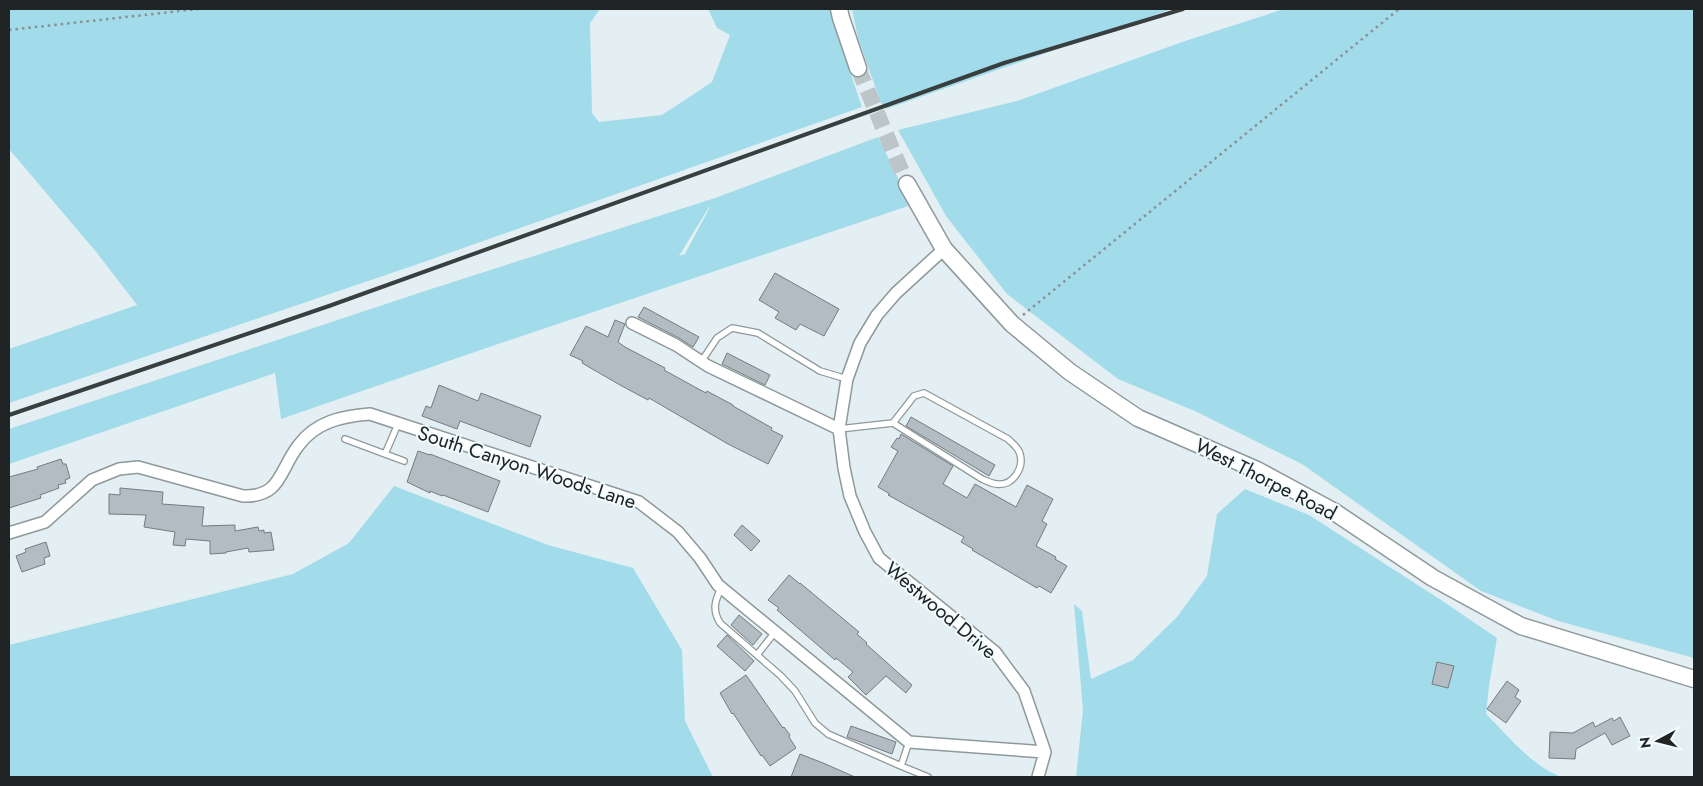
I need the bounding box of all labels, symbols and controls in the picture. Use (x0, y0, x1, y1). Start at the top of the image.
street label: South Canyon Woods Lane (414, 418, 640, 517)
street label: West Thorpe Road (1190, 431, 1342, 528)
street label: Westwood Drive (878, 555, 1003, 666)
north arrow (1633, 716, 1683, 766)
text: N (1634, 736, 1656, 749)

